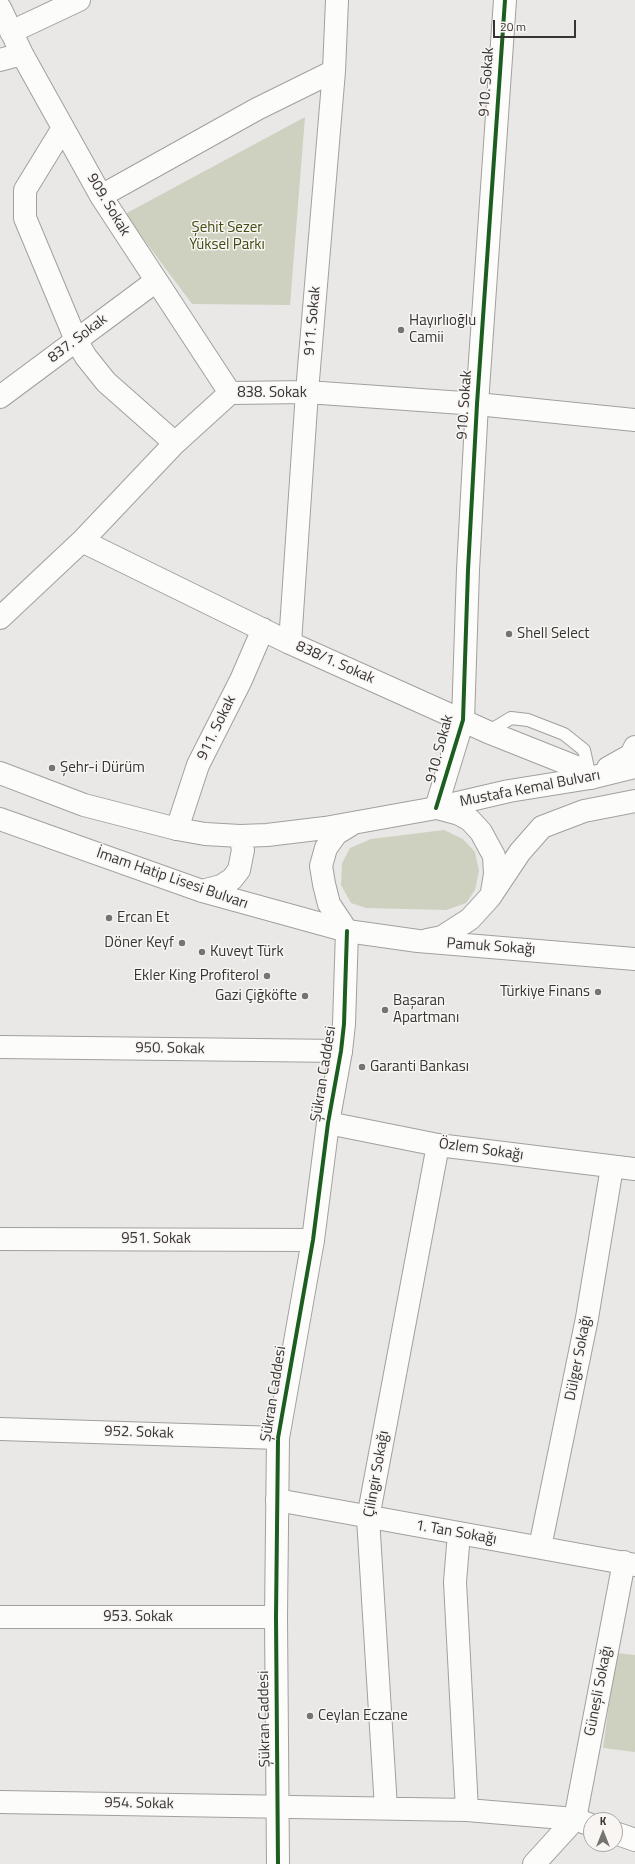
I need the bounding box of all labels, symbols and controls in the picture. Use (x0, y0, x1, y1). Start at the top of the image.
scale bar (495, 12, 578, 38)
text: 20 m (500, 17, 526, 36)
street label: 910. Sokak (476, 47, 498, 117)
street label: 909. Sokak (82, 171, 134, 239)
park label: Şehit Sezer Yüksel Parkı (189, 219, 265, 254)
street label: 911. Sokak (301, 286, 325, 356)
street label: 837. Sokak (45, 311, 111, 367)
place label: Hayırlıoğlu Camii (409, 312, 476, 347)
marker: Hayırlıoğlu Camii (396, 325, 406, 335)
street label: 910. Sokak (454, 370, 476, 440)
street label: 838. Sokak (237, 384, 307, 402)
place label: Shell Select (517, 625, 590, 643)
marker: Shell Select (504, 629, 514, 639)
street label: 838/1. Sokak (293, 638, 377, 688)
street label: 911. Sokak (194, 693, 240, 763)
street label: 910. Sokak (422, 713, 458, 785)
place label: Şehr-i Dürüm (60, 759, 145, 777)
marker: Şehr-i Dürüm (47, 763, 57, 773)
street label: Mustafa Kemal Bulvarı (458, 767, 602, 811)
street label: İmam Hatip Lisesi Bulvarı (94, 845, 250, 913)
place label: Ercan Et (117, 909, 169, 927)
marker: Ercan Et (104, 913, 114, 923)
place label: Döner Keyf (104, 934, 174, 952)
street label: Pamuk Sokağı (446, 935, 536, 959)
marker: Döner Keyf (177, 938, 187, 948)
place label: Kuveyt Türk (210, 943, 284, 961)
marker: Kuveyt Türk (197, 947, 207, 957)
place label: Ekler King Profiterol (134, 967, 259, 985)
marker: Ekler King Profiterol (262, 971, 272, 981)
place label: Türkiye Finans (500, 983, 590, 1001)
place label: Gazi Çiğköfte (215, 987, 297, 1005)
marker: Türkiye Finans (593, 987, 603, 997)
marker: Gazi Çiğköfte (300, 991, 310, 1001)
place label: Başaran Apartmanı (393, 992, 459, 1027)
marker: Başaran Apartmanı (380, 1005, 390, 1015)
street label: Şükran Caddesi (308, 1025, 340, 1123)
street label: 950. Sokak (135, 1039, 205, 1059)
place label: Garanti Bankası (370, 1058, 469, 1076)
marker: Garanti Bankası (357, 1062, 367, 1072)
street label: Özlem Sokağı (438, 1135, 524, 1165)
street label: 951. Sokak (121, 1230, 191, 1248)
street label: Dülger Sokağı (562, 1314, 596, 1402)
street label: Şükran Caddesi (258, 1345, 290, 1443)
street label: 952. Sokak (104, 1423, 174, 1443)
street label: Çilingir Sokağı (361, 1429, 393, 1519)
street label: 1. Tan Sokağı (414, 1517, 498, 1549)
street label: 953. Sokak (103, 1608, 173, 1626)
street label: Güneşli Sokağı (581, 1644, 617, 1738)
street label: Şükran Caddesi (255, 1670, 275, 1768)
place label: Ceylan Eczane (318, 1707, 408, 1725)
marker: Ceylan Eczane (305, 1711, 315, 1721)
street label: 954. Sokak (104, 1794, 174, 1814)
north arrow (583, 1812, 623, 1852)
text: K (600, 1813, 606, 1829)

